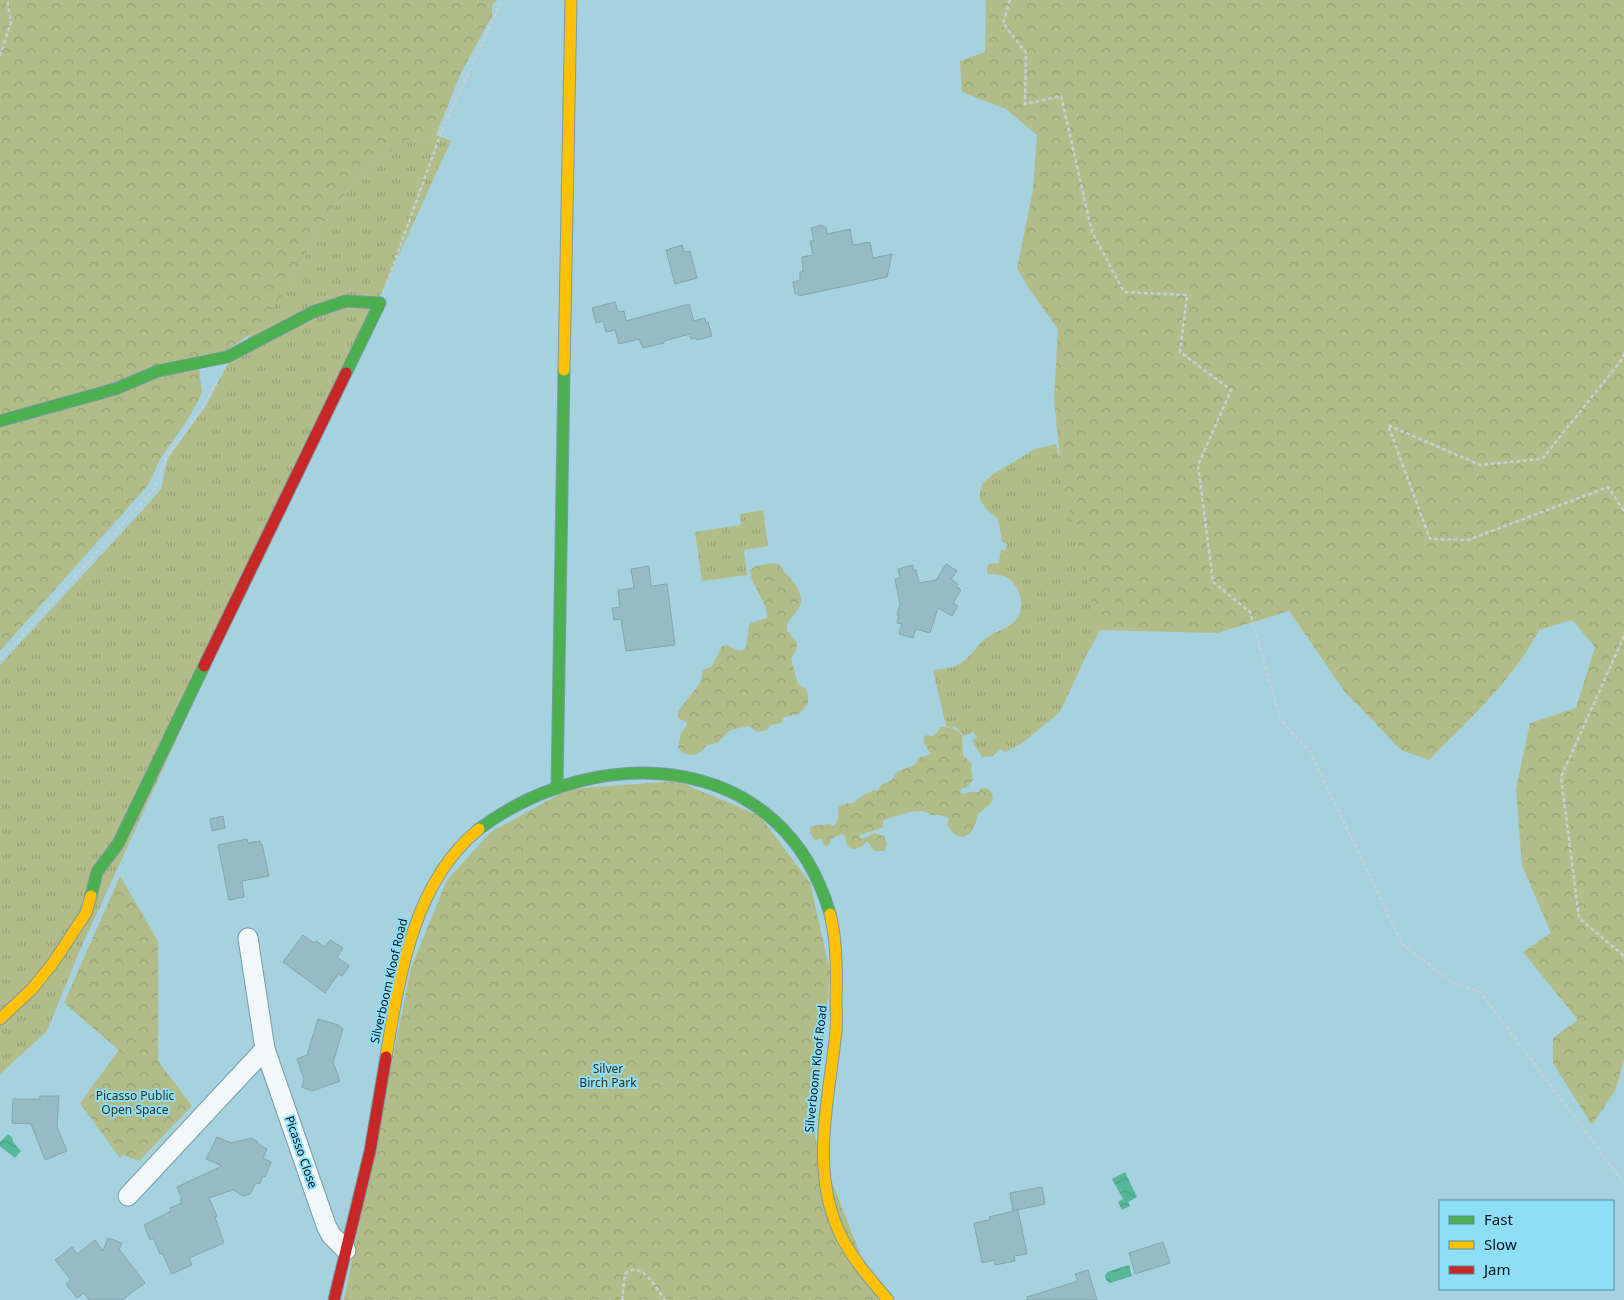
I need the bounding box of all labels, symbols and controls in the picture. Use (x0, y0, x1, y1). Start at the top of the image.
street label: Silverboom Kloof Road (366, 917, 411, 1045)
street label: Silverboom Kloof Road (800, 1004, 831, 1133)
park label: Silver Birch Park (579, 1060, 637, 1091)
park label: Picasso Public Open Space (96, 1087, 175, 1118)
street label: Picasso Close (281, 1114, 322, 1190)
legend (1439, 1200, 1614, 1290)
text: Fast (1484, 1209, 1513, 1229)
text: Slow (1484, 1234, 1517, 1254)
text: Jam (1482, 1259, 1511, 1279)

